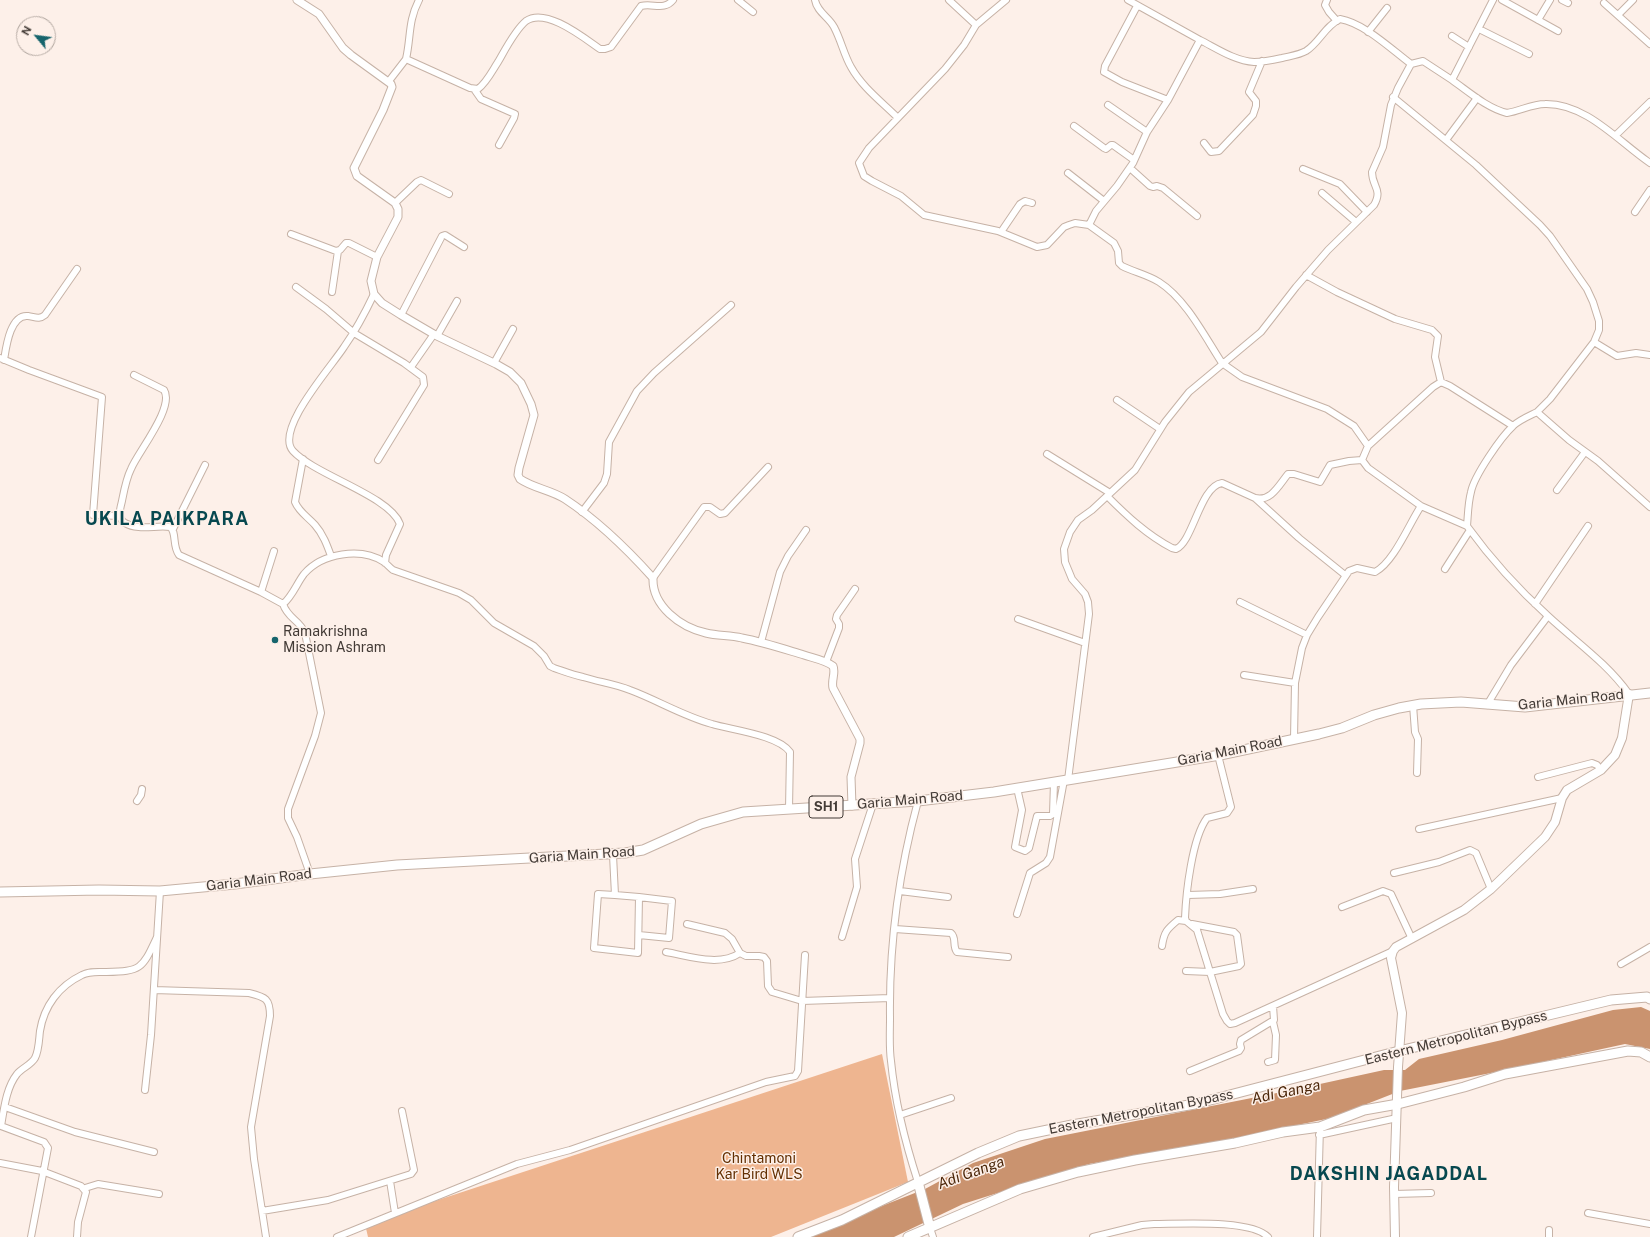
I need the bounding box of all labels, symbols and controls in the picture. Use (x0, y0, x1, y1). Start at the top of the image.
north arrow (16, 16, 56, 56)
text: N (19, 24, 34, 37)
district label: UKILA PAIKPARA (85, 508, 249, 530)
place label: Ramakrishna Mission Ashram (283, 624, 386, 656)
marker: Ramakrishna Mission Ashram (270, 635, 280, 645)
street label: Garia Main Road (1517, 686, 1625, 714)
street label: Garia Main Road (1176, 733, 1284, 769)
street label: Garia Main Road (856, 787, 964, 813)
road number: SH1 (809, 796, 843, 818)
street label: Garia Main Road (528, 843, 636, 867)
street label: Garia Main Road (205, 865, 313, 895)
street label: Eastern Metropolitan Bypass (1363, 1007, 1549, 1069)
water label: Adi Ganga (1250, 1076, 1322, 1108)
street label: Eastern Metropolitan Bypass (1047, 1086, 1235, 1138)
park label: Chintamoni Kar Bird WLS (715, 1151, 803, 1184)
water label: Adi Ganga (935, 1153, 1007, 1193)
district label: DAKSHIN JAGADDAL (1290, 1163, 1488, 1185)

